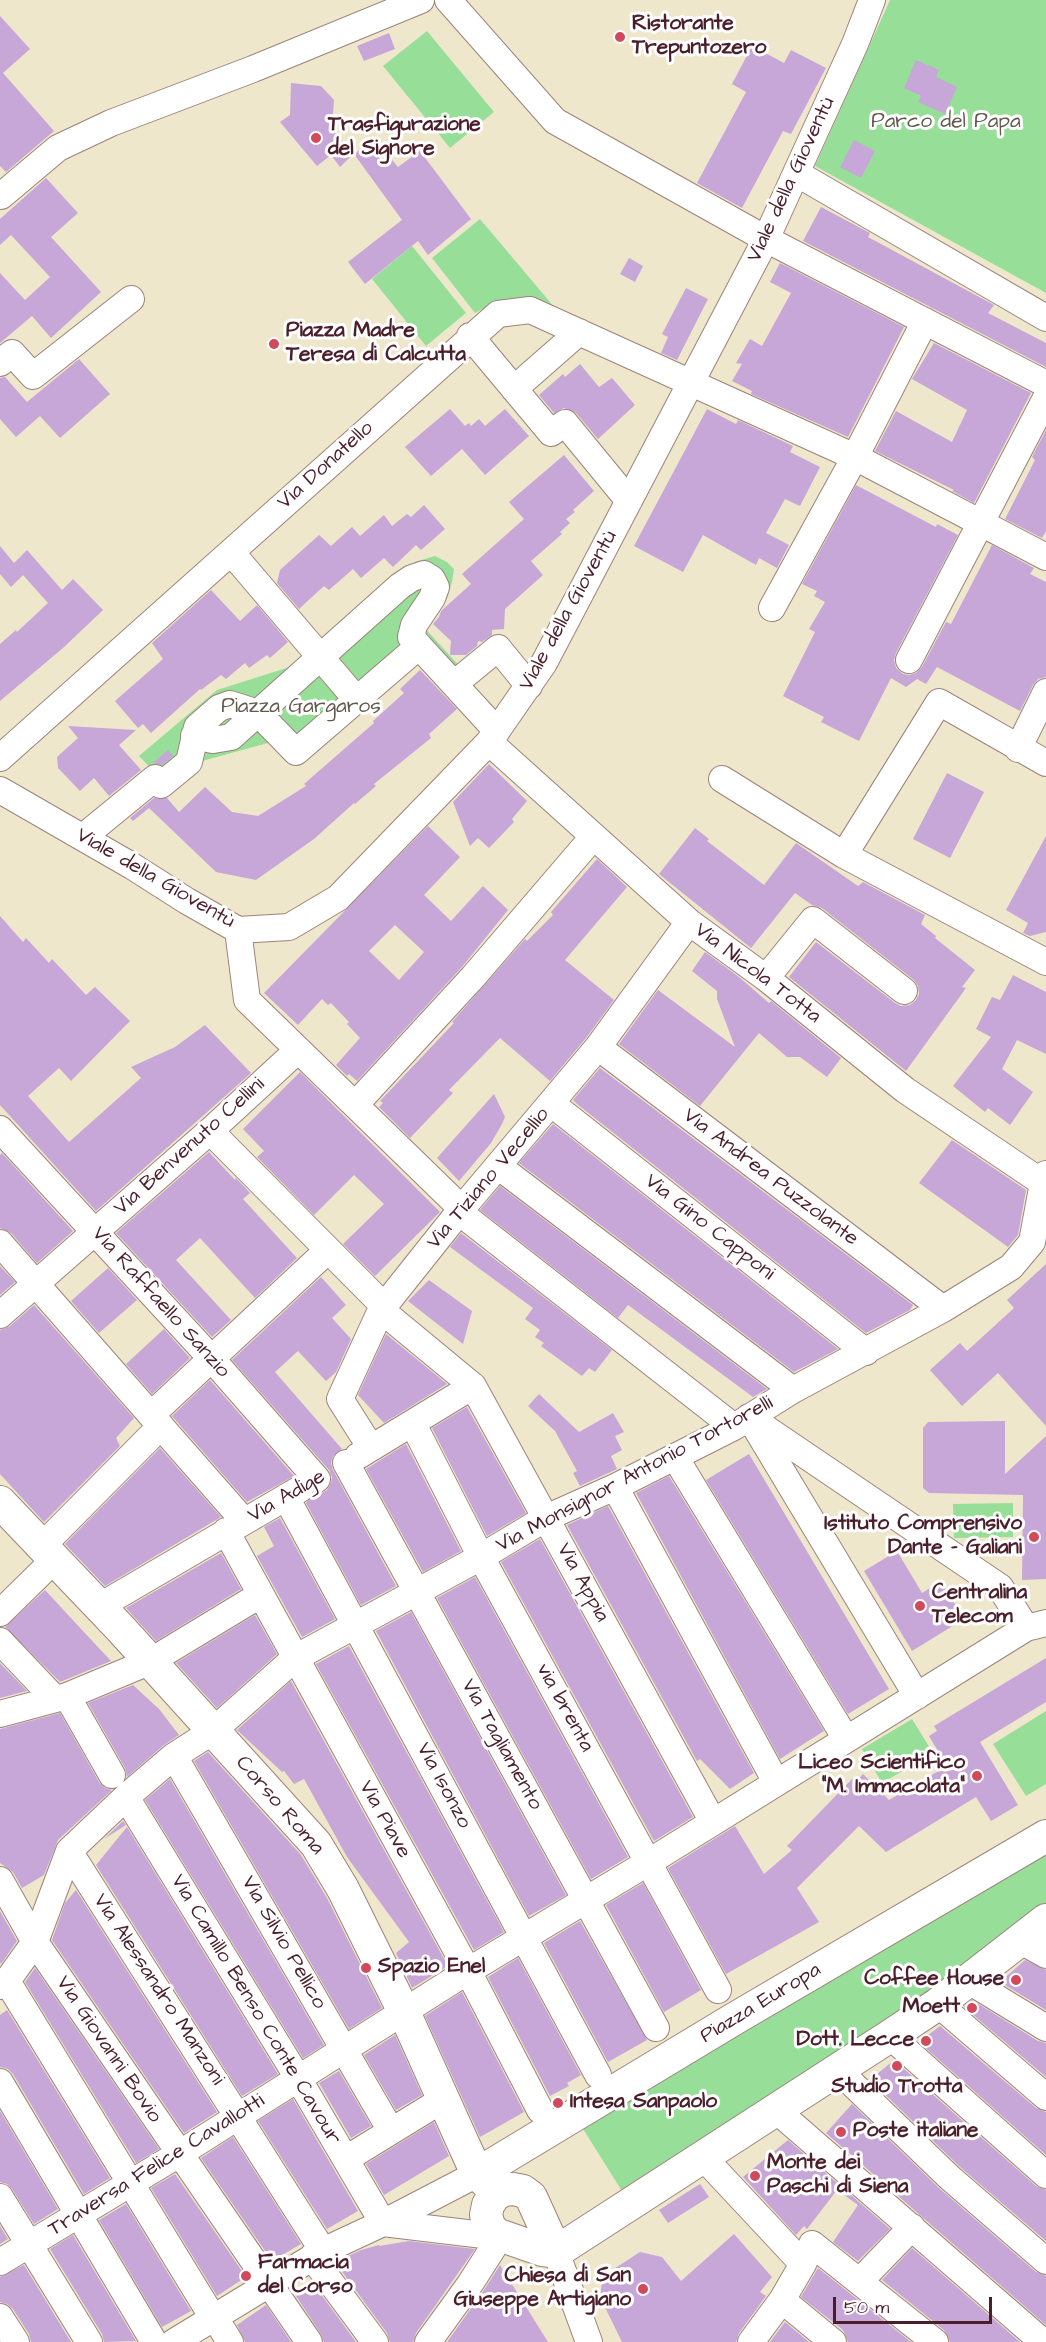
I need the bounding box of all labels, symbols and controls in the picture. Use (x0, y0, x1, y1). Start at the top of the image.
place label: Ristorante Trepuntozero (632, 12, 766, 62)
marker: Ristorante Trepuntozero (613, 30, 627, 44)
street label: Viale della Gioventù (743, 93, 841, 267)
park label: Parco del Papa (871, 110, 1021, 136)
place label: Trasfigurazione del Signore (328, 113, 481, 163)
marker: Trasfigurazione del Signore (309, 131, 323, 145)
place label: Piazza Madre Teresa di Calcutta (286, 319, 466, 369)
marker: Piazza Madre Teresa di Calcutta (267, 337, 281, 351)
street label: Via Donatello (273, 416, 379, 516)
street label: Viale della Gioventù (515, 526, 623, 696)
park label: Piazza Gargaros (221, 695, 381, 721)
street label: Viale della Gioventù (71, 823, 239, 935)
street label: Via Nicola Totta (689, 918, 825, 1030)
street label: Via Benvenuto Cellini (109, 1073, 271, 1221)
street label: Via Tiziano Vecellio (422, 1103, 556, 1255)
street label: Via Andrea Puzzolante (677, 1104, 863, 1252)
street label: Via Gino Capponi (639, 1169, 779, 1287)
street label: Via Raffaello Sanzio (85, 1222, 235, 1384)
street label: Via Monsignor Antonio Tortorelli (492, 1391, 778, 1559)
street label: Via Adige (244, 1465, 330, 1529)
place label: Istituto Comprensivo Dante - Galiani (824, 1512, 1022, 1562)
marker: Istituto Comprensivo Dante - Galiani (1027, 1530, 1041, 1544)
street label: Via Appia (550, 1539, 614, 1627)
place label: Centralina Telecom (932, 1581, 1027, 1631)
marker: Centralina Telecom (913, 1599, 927, 1613)
street label: via brenta (529, 1659, 599, 1757)
street label: Via Tagliamento (455, 1675, 547, 1815)
street label: Via Isonzo (410, 1739, 476, 1833)
street label: Corso Roma (229, 1751, 329, 1861)
place label: Liceo Scientifico "M. Immacolata" (798, 1751, 965, 1801)
marker: Liceo Scientifico "M. Immacolata" (970, 1769, 984, 1783)
street label: Via Piave (352, 1777, 416, 1863)
street label: Via Camillo Benso Conte Cavour (164, 1870, 346, 2150)
street label: Via Silvio Pellico (235, 1872, 331, 2014)
street label: Via Alessandro Manzoni (87, 1890, 229, 2090)
place label: Spazio Enel (378, 1955, 485, 1981)
street label: Piazza Europa (696, 1958, 826, 2050)
marker: Spazio Enel (359, 1961, 373, 1975)
place label: Coffee House (864, 1967, 1004, 1993)
street label: Via Giovanni Bovio (50, 1972, 166, 2128)
marker: Coffee House (1009, 1973, 1023, 1987)
place label: Moett (902, 1995, 960, 2021)
marker: Moett (965, 2001, 979, 2015)
place label: Dott. Lecce (796, 2028, 914, 2054)
marker: Dott. Lecce (919, 2034, 933, 2048)
marker: Studio Trotta (890, 2059, 904, 2073)
place label: Studio Trotta (832, 2075, 962, 2101)
street label: Traversa Felice Cavallotti (44, 2089, 270, 2243)
place label: Intesa Sanpaolo (570, 2090, 717, 2116)
marker: Intesa Sanpaolo (551, 2096, 565, 2110)
place label: Poste italiane (853, 2119, 978, 2145)
marker: Poste italiane (834, 2125, 848, 2139)
place label: Monte dei Paschi di Siena (767, 2151, 908, 2201)
marker: Monte dei Paschi di Siena (748, 2169, 762, 2183)
place label: Farmacia del Corso (258, 2251, 352, 2301)
place label: Chiesa di San Giuseppe Artigiano (454, 2264, 631, 2314)
marker: Farmacia del Corso (239, 2269, 253, 2283)
marker: Chiesa di San Giuseppe Artigiano (636, 2282, 650, 2296)
scale bar (836, 2285, 995, 2323)
text: 50 m (844, 2295, 889, 2320)

